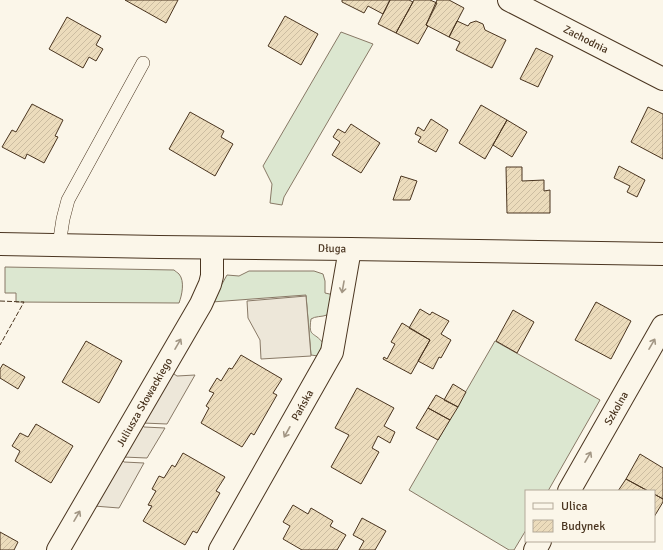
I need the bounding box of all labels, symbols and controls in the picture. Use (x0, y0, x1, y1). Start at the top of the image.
street label: Zachodnia (561, 23, 611, 57)
street label: Długa (318, 242, 347, 255)
one-way arrow (339, 280, 347, 293)
one-way arrow (174, 338, 182, 350)
one-way arrow (649, 338, 657, 350)
street label: Juliusza Słowackiego (114, 355, 175, 449)
street label: Pańska (289, 387, 316, 423)
street label: Szkolna (602, 389, 631, 427)
one-way arrow (282, 426, 290, 438)
one-way arrow (585, 451, 592, 463)
legend (525, 490, 655, 542)
text: Ulica (561, 499, 588, 514)
one-way arrow (74, 510, 82, 522)
text: Budynek (561, 519, 605, 534)

